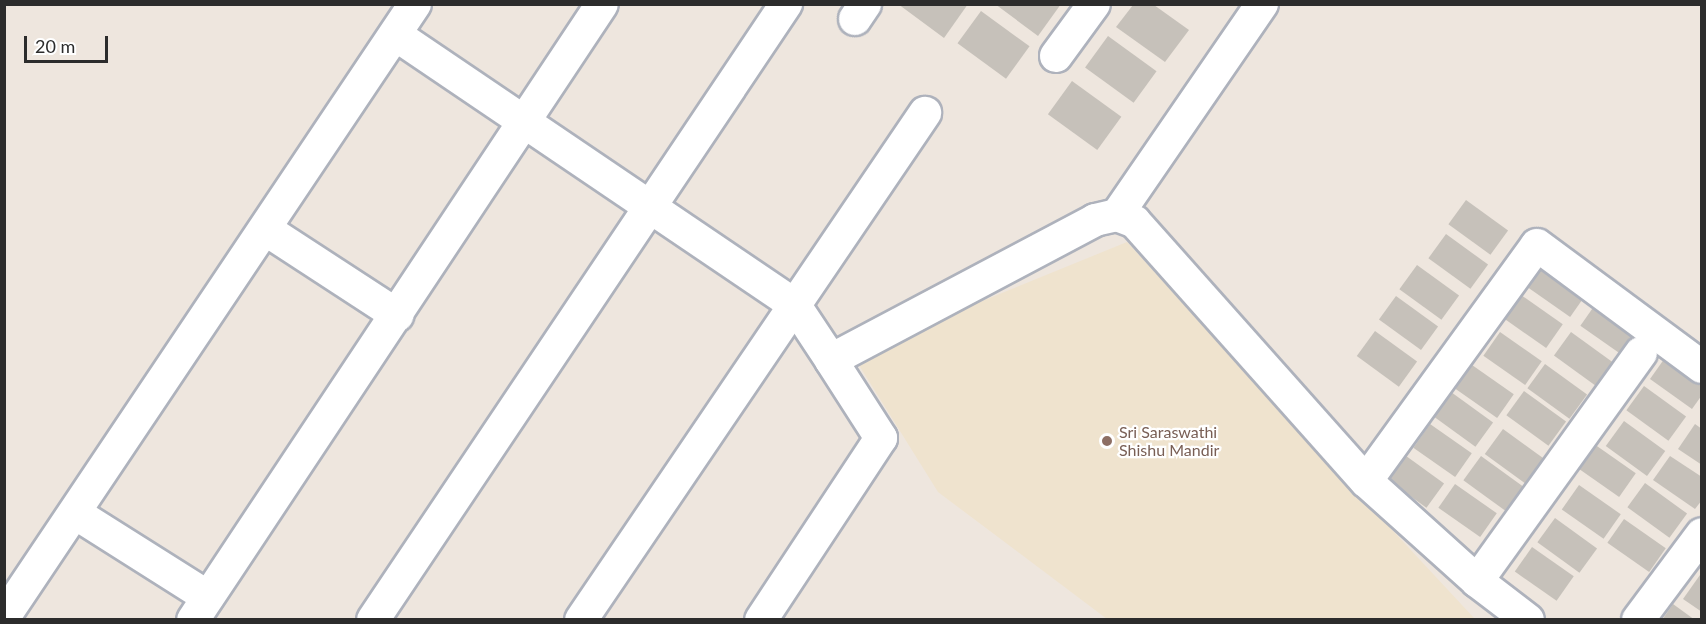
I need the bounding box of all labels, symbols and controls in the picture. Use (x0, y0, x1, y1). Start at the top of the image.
scale bar (27, 24, 111, 62)
text: 20 m (35, 35, 75, 57)
place label: Sri Saraswathi Shishu Mandir (1119, 422, 1219, 460)
marker: Sri Saraswathi Shishu Mandir (1100, 434, 1114, 448)

